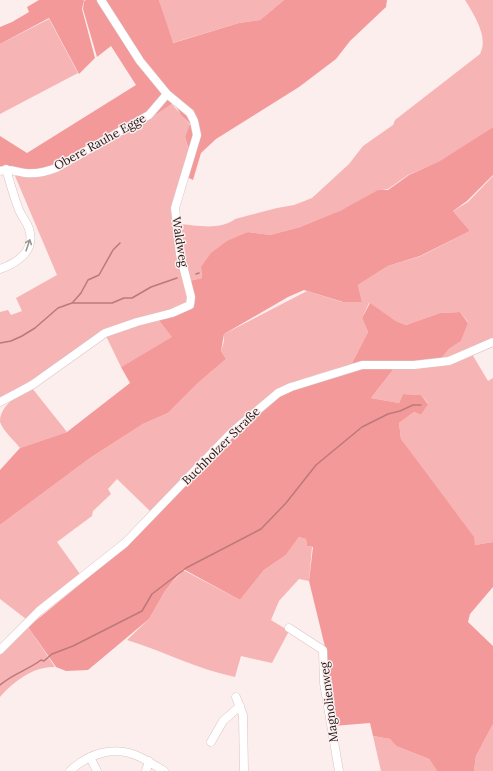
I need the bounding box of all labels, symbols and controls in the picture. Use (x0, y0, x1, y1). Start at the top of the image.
street label: Obere Rauhe Egge (51, 110, 149, 173)
street label: Waldweg (169, 216, 192, 268)
one-way arrow (25, 239, 32, 252)
street label: Buchholzer Straße (179, 403, 263, 488)
street label: Magnolienweg (316, 661, 341, 743)

